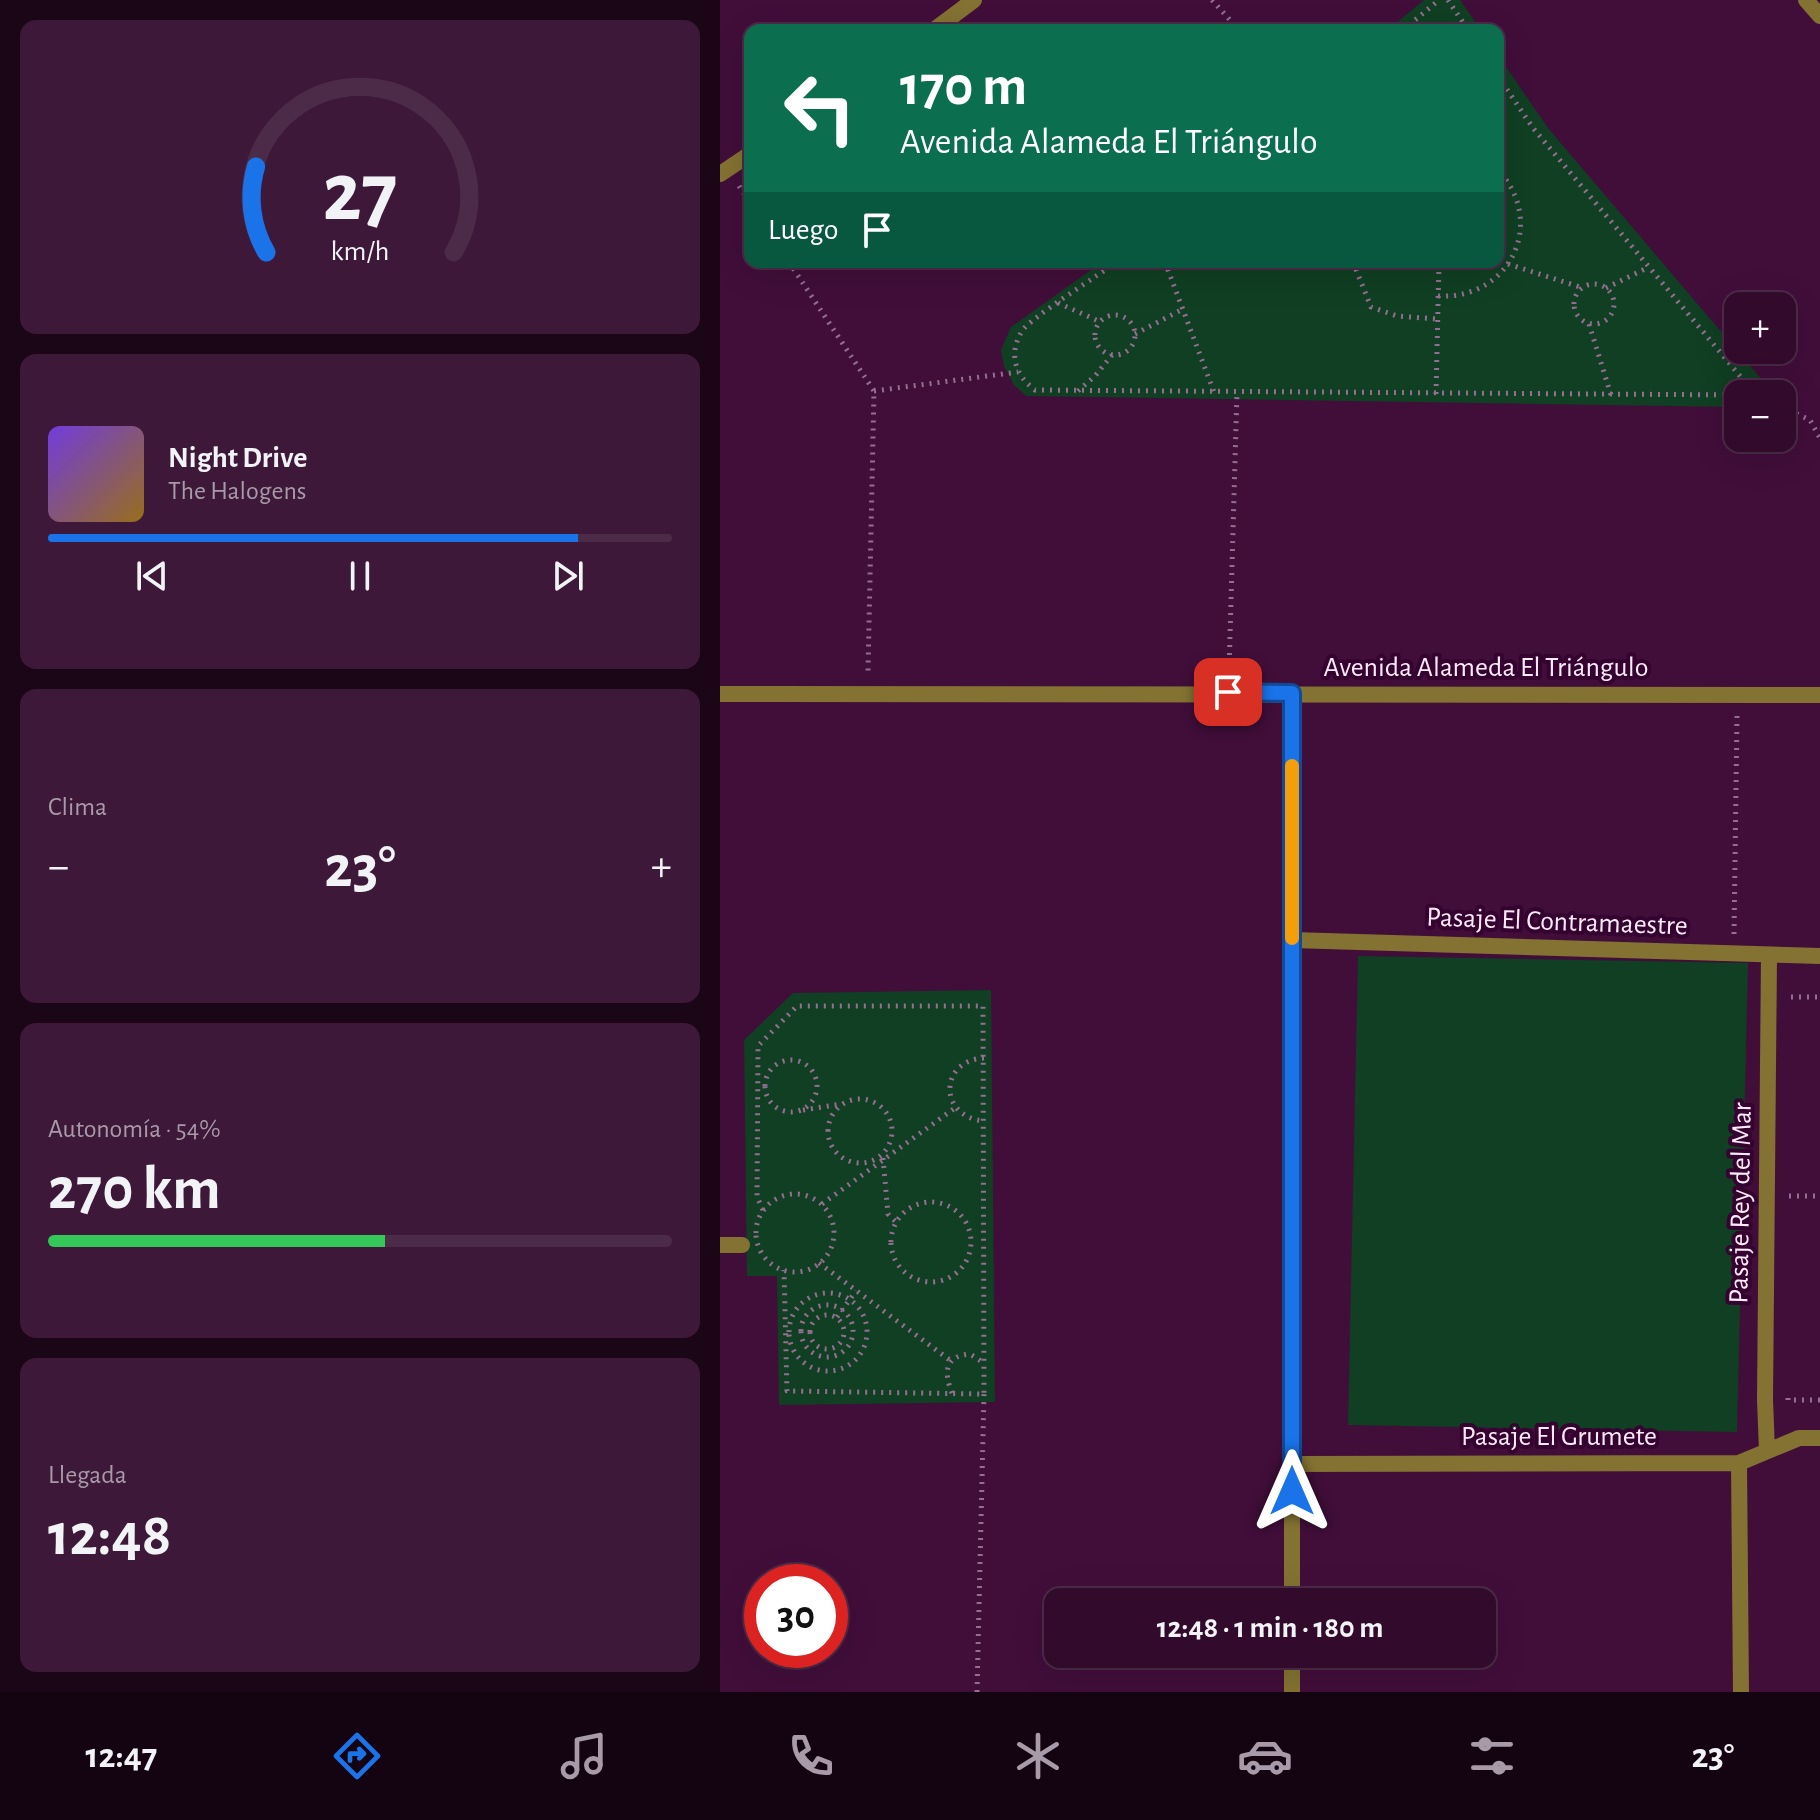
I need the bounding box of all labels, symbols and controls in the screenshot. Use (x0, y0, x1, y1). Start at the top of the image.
icon: left (768, 56, 872, 160)
text: 170 m (900, 59, 1027, 115)
text: Avenida Alameda El Triángulo (900, 124, 1318, 160)
text: 27 (322, 152, 398, 236)
icon: arrive (855, 208, 899, 252)
text: Luego (768, 215, 839, 245)
text: km/h (331, 237, 389, 266)
map controls (1724, 292, 1796, 452)
button: + (1724, 292, 1796, 364)
button: − (1724, 380, 1796, 452)
text: Night Drive (168, 443, 307, 473)
text: The Halogens (168, 478, 306, 504)
icon: previous (130, 554, 174, 598)
icon: pause (338, 554, 382, 598)
icon: next (546, 554, 590, 598)
street label: Avenida Alameda El Triángulo (1324, 654, 1648, 682)
pin (1194, 658, 1262, 726)
icon: arrive (1206, 670, 1250, 714)
text: Clima (48, 794, 107, 820)
text: 23° (324, 838, 396, 898)
text: − (48, 845, 69, 889)
text: + (651, 845, 672, 889)
street label: Pasaje El Contramaestre (1426, 903, 1688, 941)
street label: Pasaje Rey del Mar (1725, 1102, 1757, 1304)
text: Autonomía · 54% (48, 1116, 221, 1142)
text: 270 km (48, 1160, 221, 1220)
street label: Pasaje El Grumete (1461, 1423, 1657, 1451)
position arrow (1250, 1449, 1334, 1533)
text: Llegada (48, 1462, 127, 1488)
text: 12:48 (48, 1506, 171, 1566)
speed limit sign: 30 (744, 1564, 848, 1668)
text: 12:48 · 1 min · 180 m (1157, 1613, 1383, 1643)
icon: directions (329, 1728, 385, 1784)
icon: music (556, 1728, 612, 1784)
icon: phone (783, 1728, 839, 1784)
icon: climate (1010, 1728, 1066, 1784)
icon: car (1237, 1728, 1293, 1784)
icon: filters (1464, 1728, 1520, 1784)
text: 12:47 (86, 1738, 157, 1774)
text: 23° (1691, 1738, 1734, 1774)

